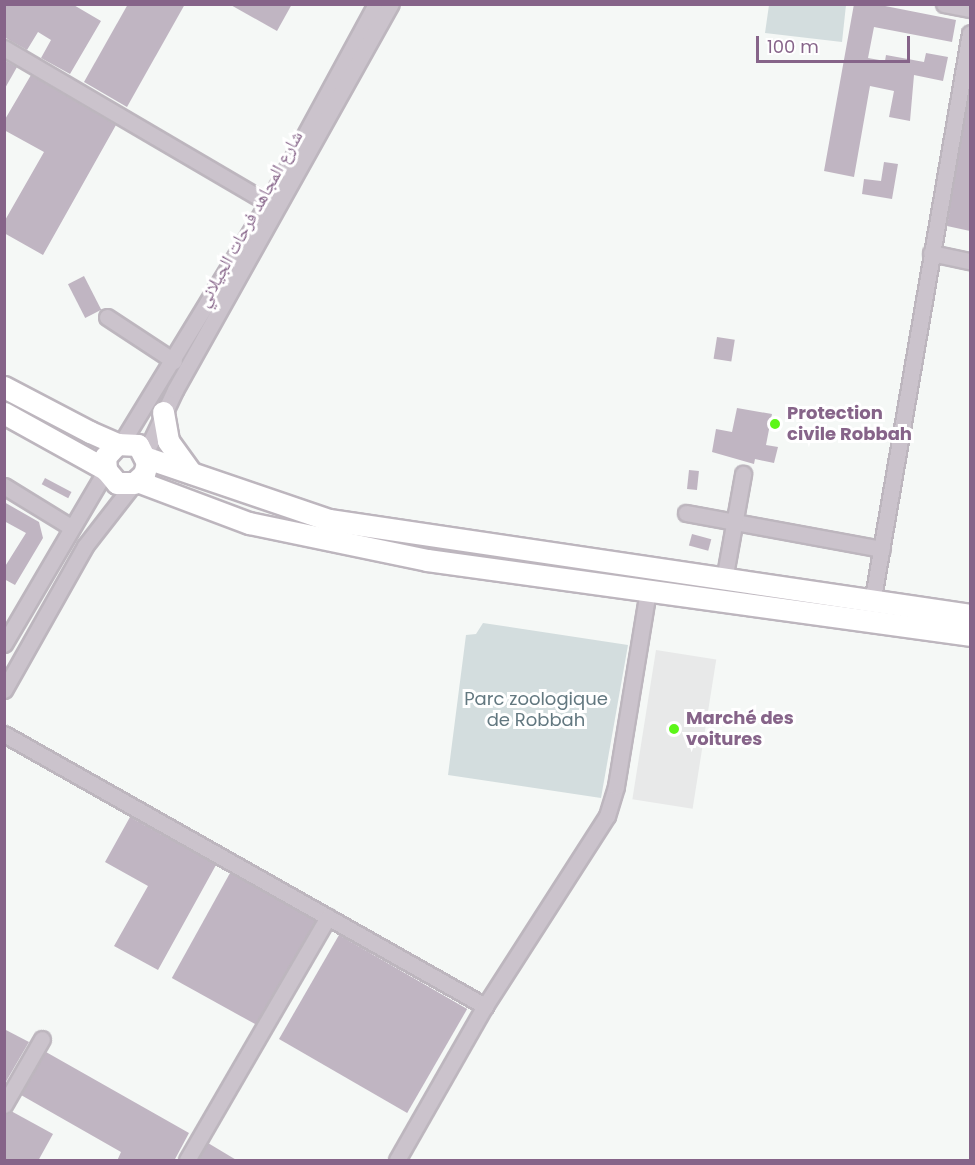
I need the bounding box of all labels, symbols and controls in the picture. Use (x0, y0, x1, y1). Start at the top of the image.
scale bar (759, 24, 914, 62)
text: 100 m (767, 34, 819, 59)
street label: شارع المجاهد فرحات الجيلاني (193, 127, 307, 311)
place label: Protection civile Robbah (787, 403, 912, 446)
marker: Protection civile Robbah (768, 417, 782, 431)
park label: Parc zoologique de Robbah (464, 689, 608, 732)
place label: Marché des voitures (686, 708, 794, 750)
marker: Marché des voitures (667, 722, 681, 736)

